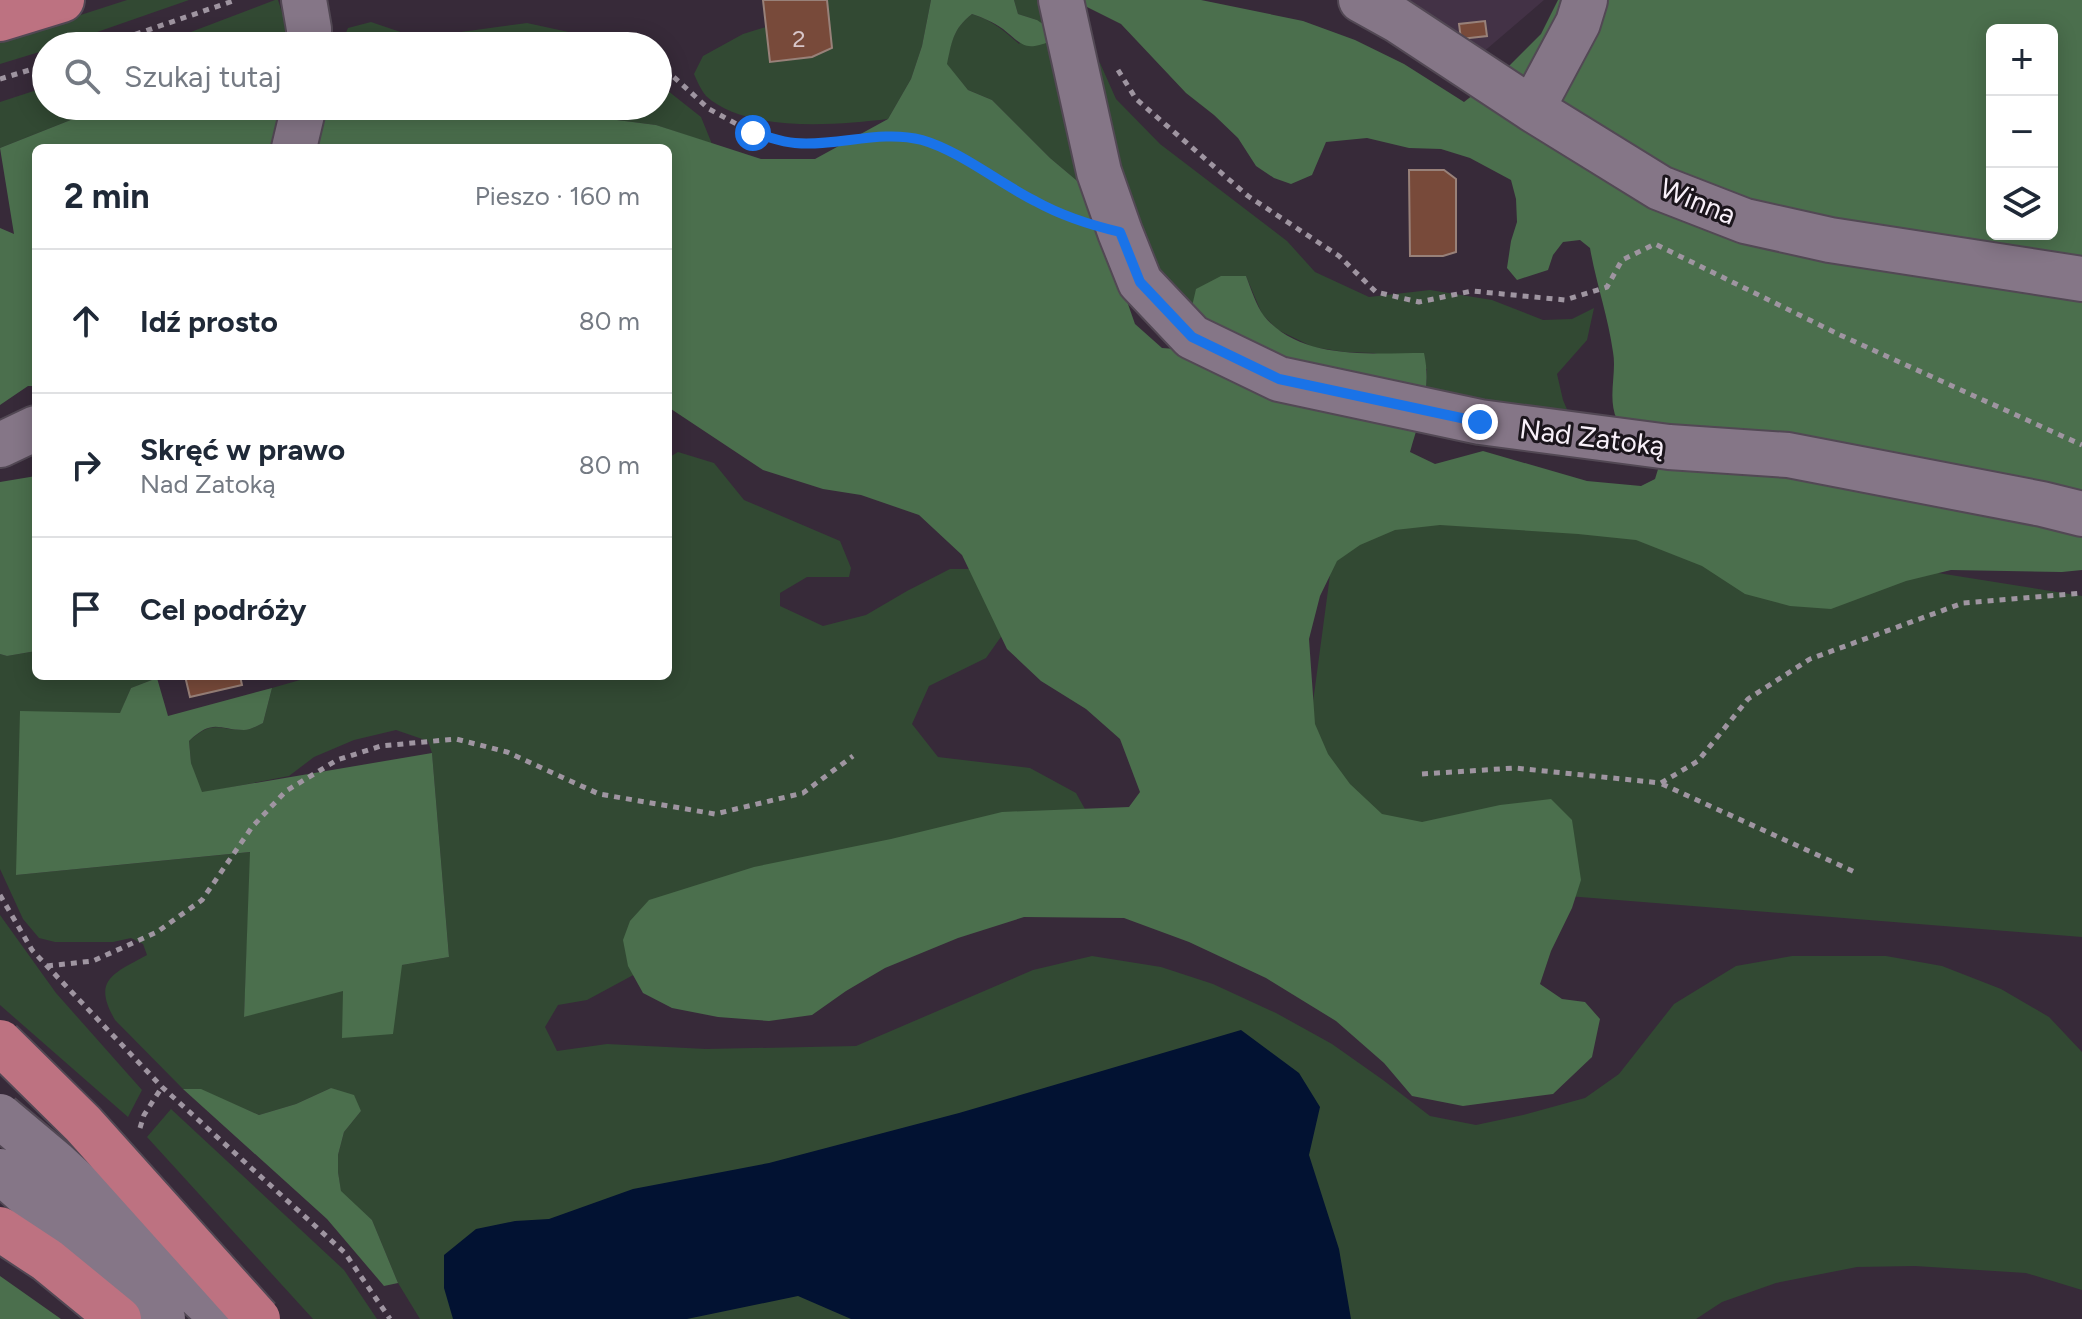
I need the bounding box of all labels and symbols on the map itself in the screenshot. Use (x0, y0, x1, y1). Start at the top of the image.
house number: 2 (792, 24, 806, 53)
route start (735, 115, 771, 151)
street label: Winna (1655, 170, 1741, 232)
route end (1462, 404, 1498, 440)
street label: Nad Zatoką (1518, 411, 1666, 463)

